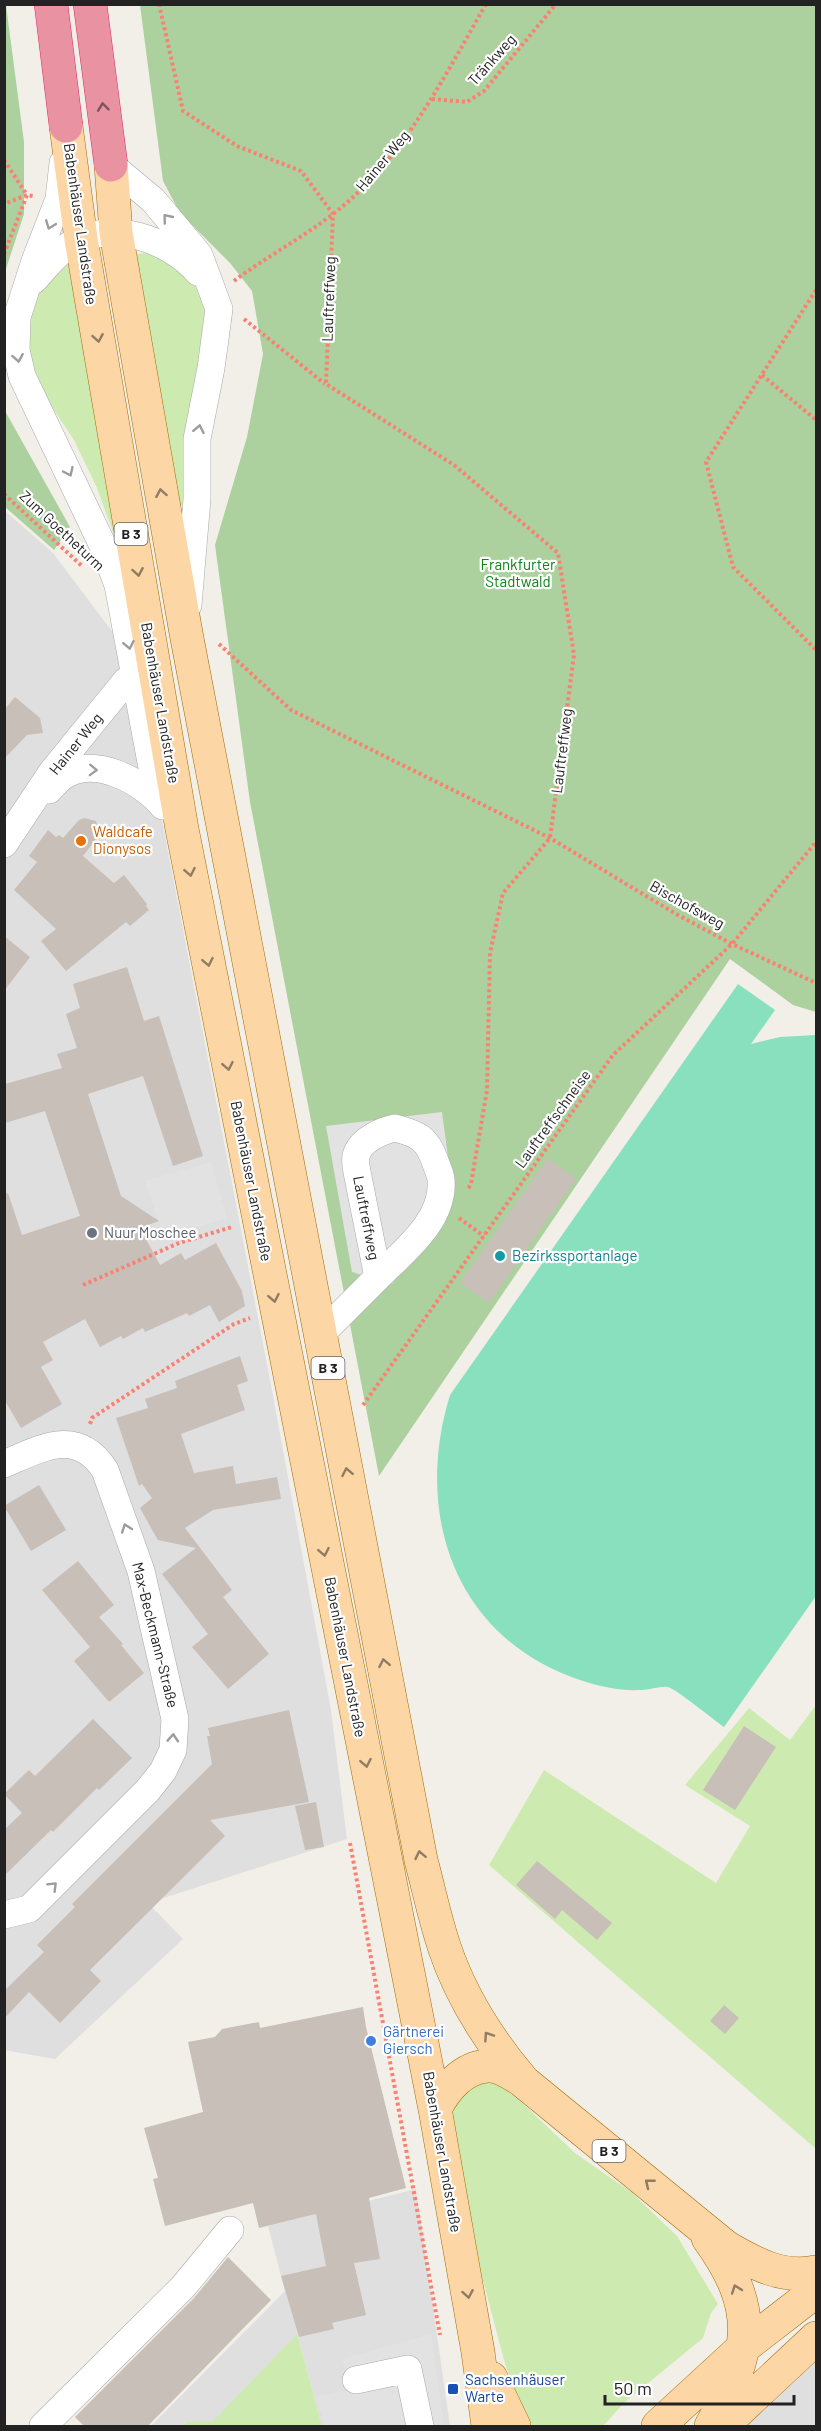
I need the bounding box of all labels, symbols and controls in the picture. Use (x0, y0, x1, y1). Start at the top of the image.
street label: Tränkweg (463, 30, 519, 89)
one-way arrow (98, 103, 110, 112)
street label: Hainer Weg (351, 126, 413, 195)
street label: Babenhäuser Landstraße (61, 142, 101, 306)
one-way arrow (164, 214, 175, 225)
one-way arrow (45, 219, 57, 230)
street label: Lauftreffweg (318, 256, 338, 342)
one-way arrow (91, 333, 104, 343)
one-way arrow (11, 352, 24, 362)
one-way arrow (192, 424, 205, 434)
one-way arrow (62, 466, 74, 477)
street label: Zum Goetheturm (16, 486, 109, 574)
one-way arrow (156, 488, 168, 498)
road number: B 3 (114, 523, 148, 545)
park label: Frankfurter Stadtwald (481, 555, 556, 590)
one-way arrow (131, 566, 144, 576)
street label: Babenhäuser Landstraße (138, 621, 184, 785)
one-way arrow (122, 640, 135, 650)
street label: Lauftreffweg (547, 707, 575, 794)
street label: Hainer Weg (45, 709, 106, 778)
one-way arrow (89, 764, 98, 777)
place label: Waldcafe Dionysos (93, 822, 153, 857)
marker: Waldcafe Dionysos (74, 834, 88, 848)
one-way arrow (183, 867, 196, 877)
street label: Bischofsweg (647, 876, 728, 932)
one-way arrow (201, 956, 214, 966)
one-way arrow (221, 1061, 234, 1071)
street label: Lauftreffschneise (511, 1066, 594, 1171)
street label: Babenhäuser Landstraße (228, 1099, 276, 1263)
street label: Lauftreffweg (350, 1174, 384, 1262)
place label: Nuur Moschee (104, 1223, 197, 1241)
marker: Nuur Moschee (85, 1226, 99, 1240)
place label: Bezirkssportanlage (512, 1246, 637, 1264)
marker: Bezirkssportanlage (493, 1249, 507, 1263)
one-way arrow (267, 1293, 280, 1303)
road number: B 3 (312, 1357, 344, 1379)
one-way arrow (341, 1467, 354, 1477)
one-way arrow (120, 1523, 133, 1534)
one-way arrow (317, 1546, 330, 1556)
street label: Max-Beckmann-Straße (129, 1560, 183, 1710)
street label: Babenhäuser Landstraße (322, 1575, 370, 1739)
one-way arrow (378, 1658, 390, 1668)
one-way arrow (167, 1733, 180, 1742)
one-way arrow (359, 1758, 372, 1768)
one-way arrow (414, 1850, 427, 1860)
one-way arrow (45, 1882, 56, 1893)
place label: Gärtnerei Giersch (383, 2022, 444, 2057)
one-way arrow (484, 2032, 495, 2043)
marker: Gärtnerei Giersch (364, 2034, 378, 2048)
street label: Babenhäuser Landstraße (420, 2070, 466, 2234)
road number: B 3 (592, 2140, 626, 2162)
one-way arrow (645, 2179, 656, 2190)
one-way arrow (731, 2284, 743, 2295)
one-way arrow (461, 2289, 474, 2299)
scale bar (605, 2368, 794, 2406)
place label: Sachsenhäuser Warte (465, 2370, 566, 2405)
text: 50 m (614, 2377, 652, 2399)
marker: Sachsenhäuser Warte (446, 2382, 460, 2396)

